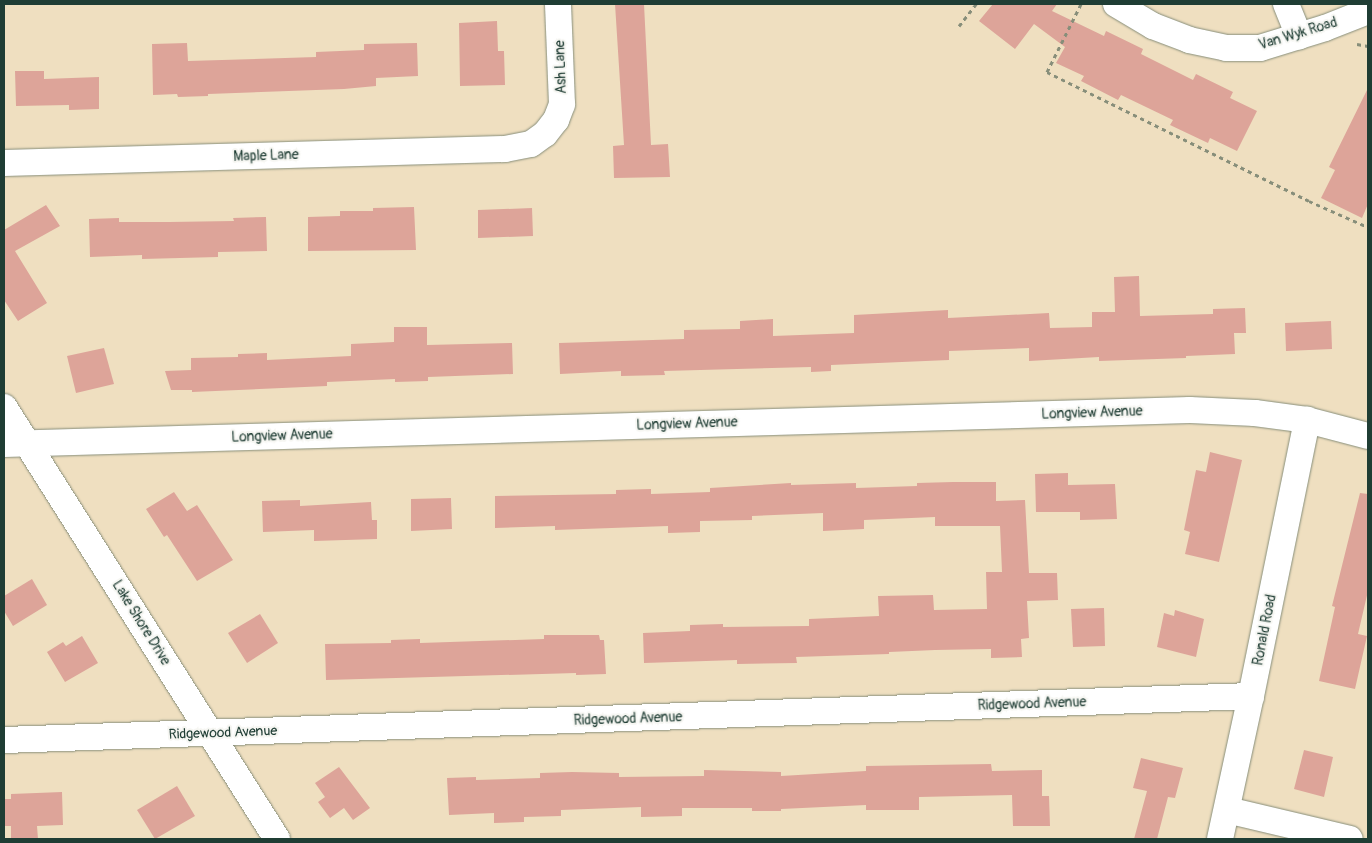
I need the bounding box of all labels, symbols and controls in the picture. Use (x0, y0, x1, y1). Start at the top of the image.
street label: Van Wyk Road (1257, 14, 1339, 54)
street label: Ash Lane (552, 40, 570, 94)
street label: Maple Lane (233, 146, 299, 166)
street label: Longview Avenue (1041, 403, 1143, 423)
street label: Longview Avenue (636, 414, 738, 434)
street label: Longview Avenue (231, 426, 333, 446)
street label: Lake Shore Drive (108, 577, 174, 669)
street label: Ronald Road (1250, 593, 1280, 667)
street label: Ridgewood Avenue (977, 694, 1087, 714)
street label: Ridgewood Avenue (573, 709, 683, 729)
street label: Ridgewood Avenue (168, 723, 278, 743)

